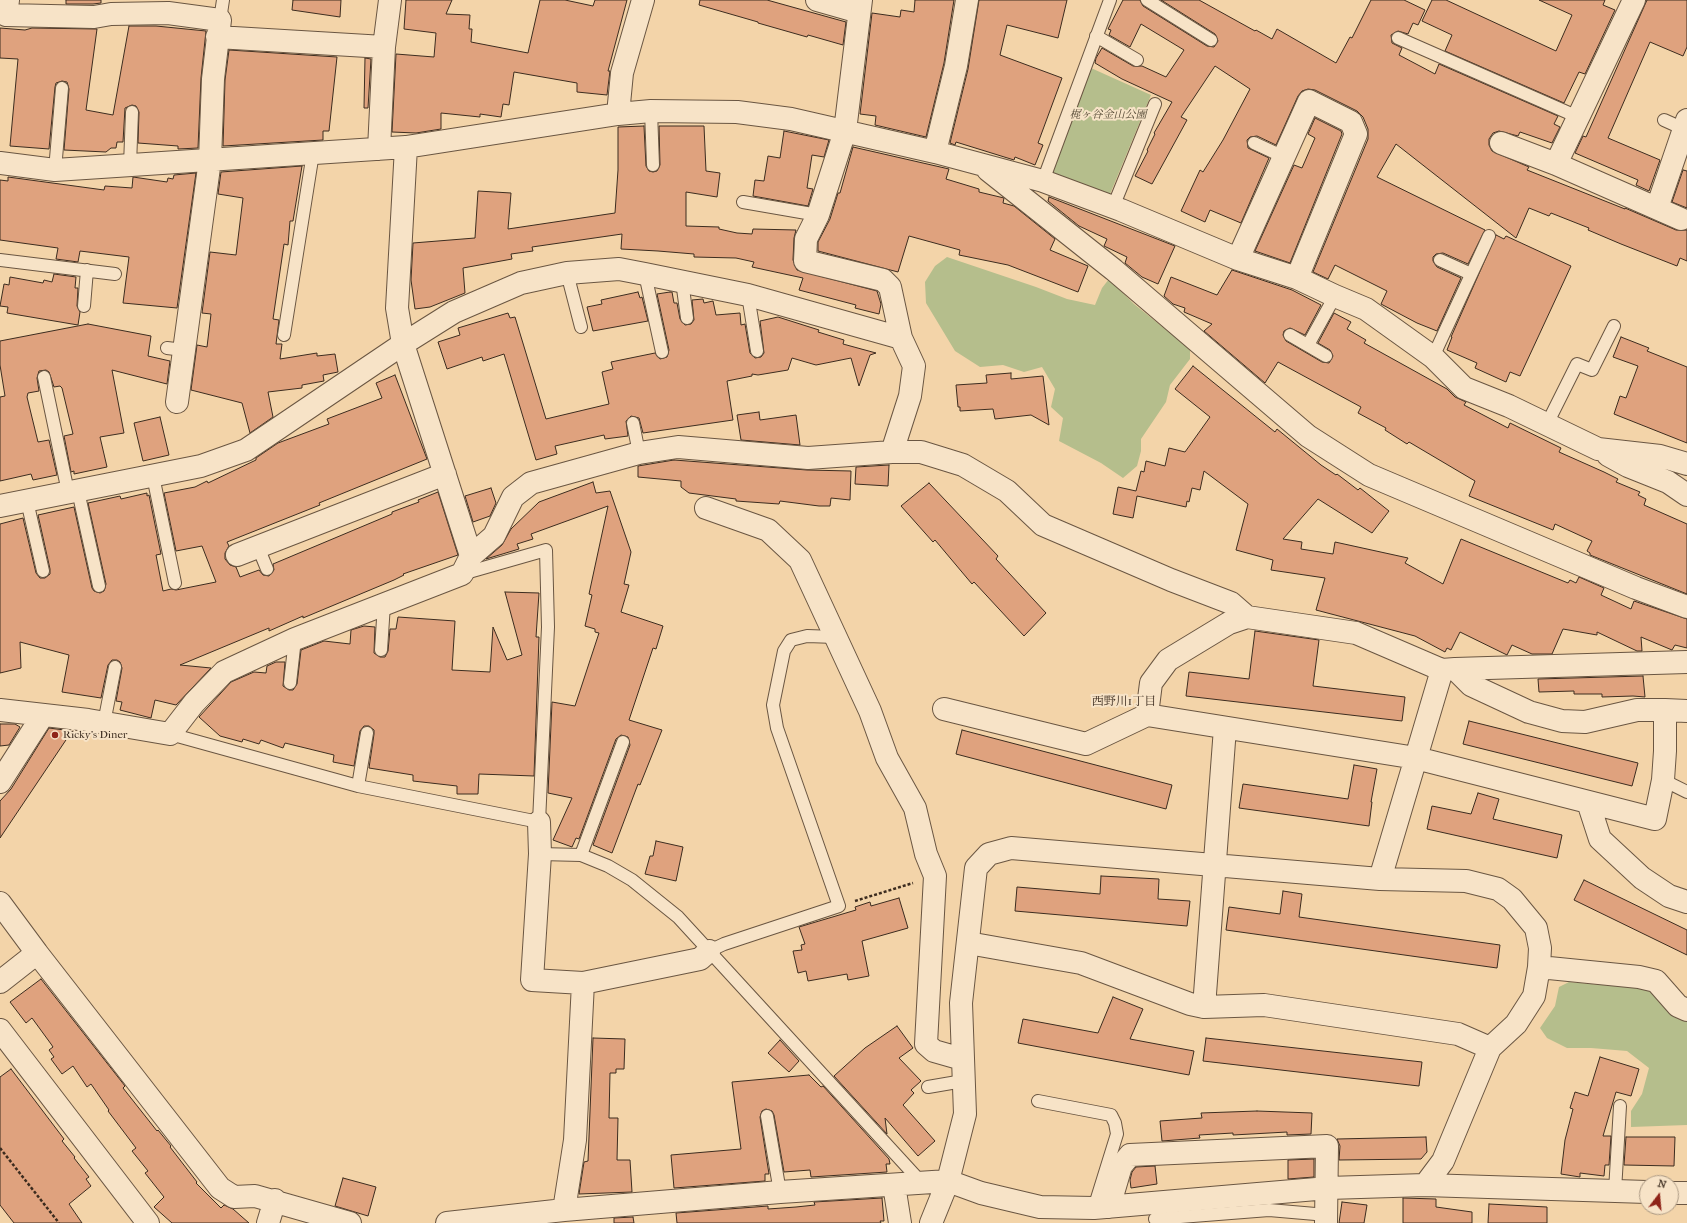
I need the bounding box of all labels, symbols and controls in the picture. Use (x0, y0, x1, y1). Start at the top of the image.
park label: 梶ヶ谷金山公園 (1070, 108, 1146, 122)
district label: 西野川1丁目 (1092, 695, 1156, 709)
place label: Ricky's Diner (63, 728, 128, 742)
marker: Ricky's Diner (50, 730, 60, 740)
north arrow (1639, 1175, 1679, 1215)
text: N (1656, 1177, 1668, 1191)

